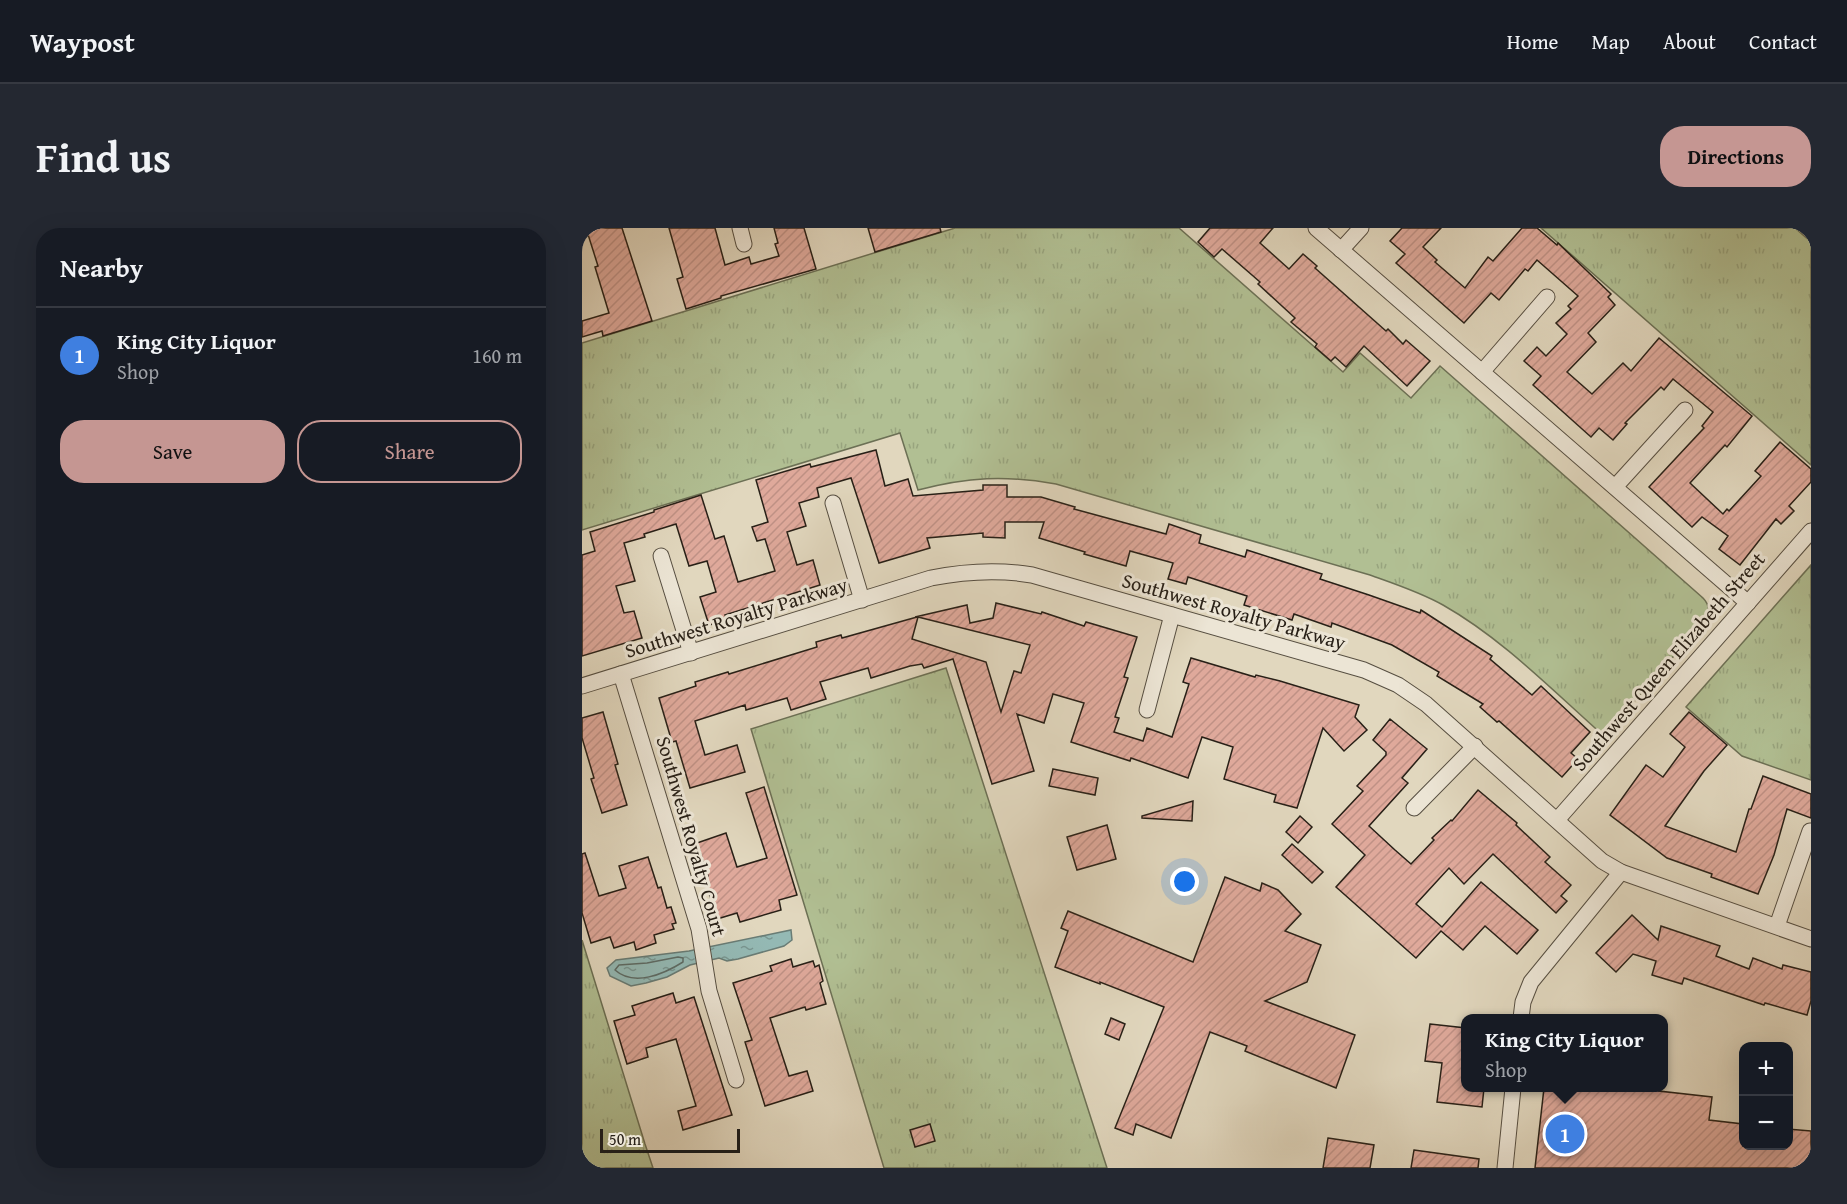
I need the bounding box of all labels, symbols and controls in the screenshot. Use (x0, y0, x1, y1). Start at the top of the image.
text: Waypost (30, 21, 135, 62)
text: Home (1507, 26, 1558, 57)
text: Map (1591, 26, 1630, 57)
text: About (1663, 26, 1716, 57)
text: Contact (1749, 26, 1817, 57)
text: Find us (36, 126, 171, 187)
button: Directions (1660, 126, 1811, 187)
text: Nearby (60, 248, 143, 287)
text: King City Liquor (117, 325, 276, 357)
text: 1 (74, 341, 85, 370)
text: 160 m (472, 341, 522, 370)
text: Shop (117, 357, 159, 386)
button: Save (60, 420, 285, 483)
button: Share (297, 420, 522, 483)
street label: Southwest Queen Elizabeth Street (1565, 545, 1771, 777)
street label: Southwest Royalty Parkway (1119, 565, 1349, 657)
street label: Southwest Royalty Parkway (621, 569, 851, 665)
street label: Southwest Royalty Court (650, 733, 734, 939)
your location (1170, 867, 1199, 896)
popup (1461, 1014, 1668, 1092)
text: King City Liquor (1485, 1023, 1644, 1055)
map controls (1739, 1042, 1793, 1150)
button: + (1739, 1042, 1793, 1096)
text: Shop (1485, 1055, 1527, 1084)
button: − (1739, 1096, 1793, 1150)
pin: 1 (1546, 1112, 1584, 1156)
scale bar (600, 1126, 740, 1154)
text: 50 m (609, 1127, 641, 1151)

